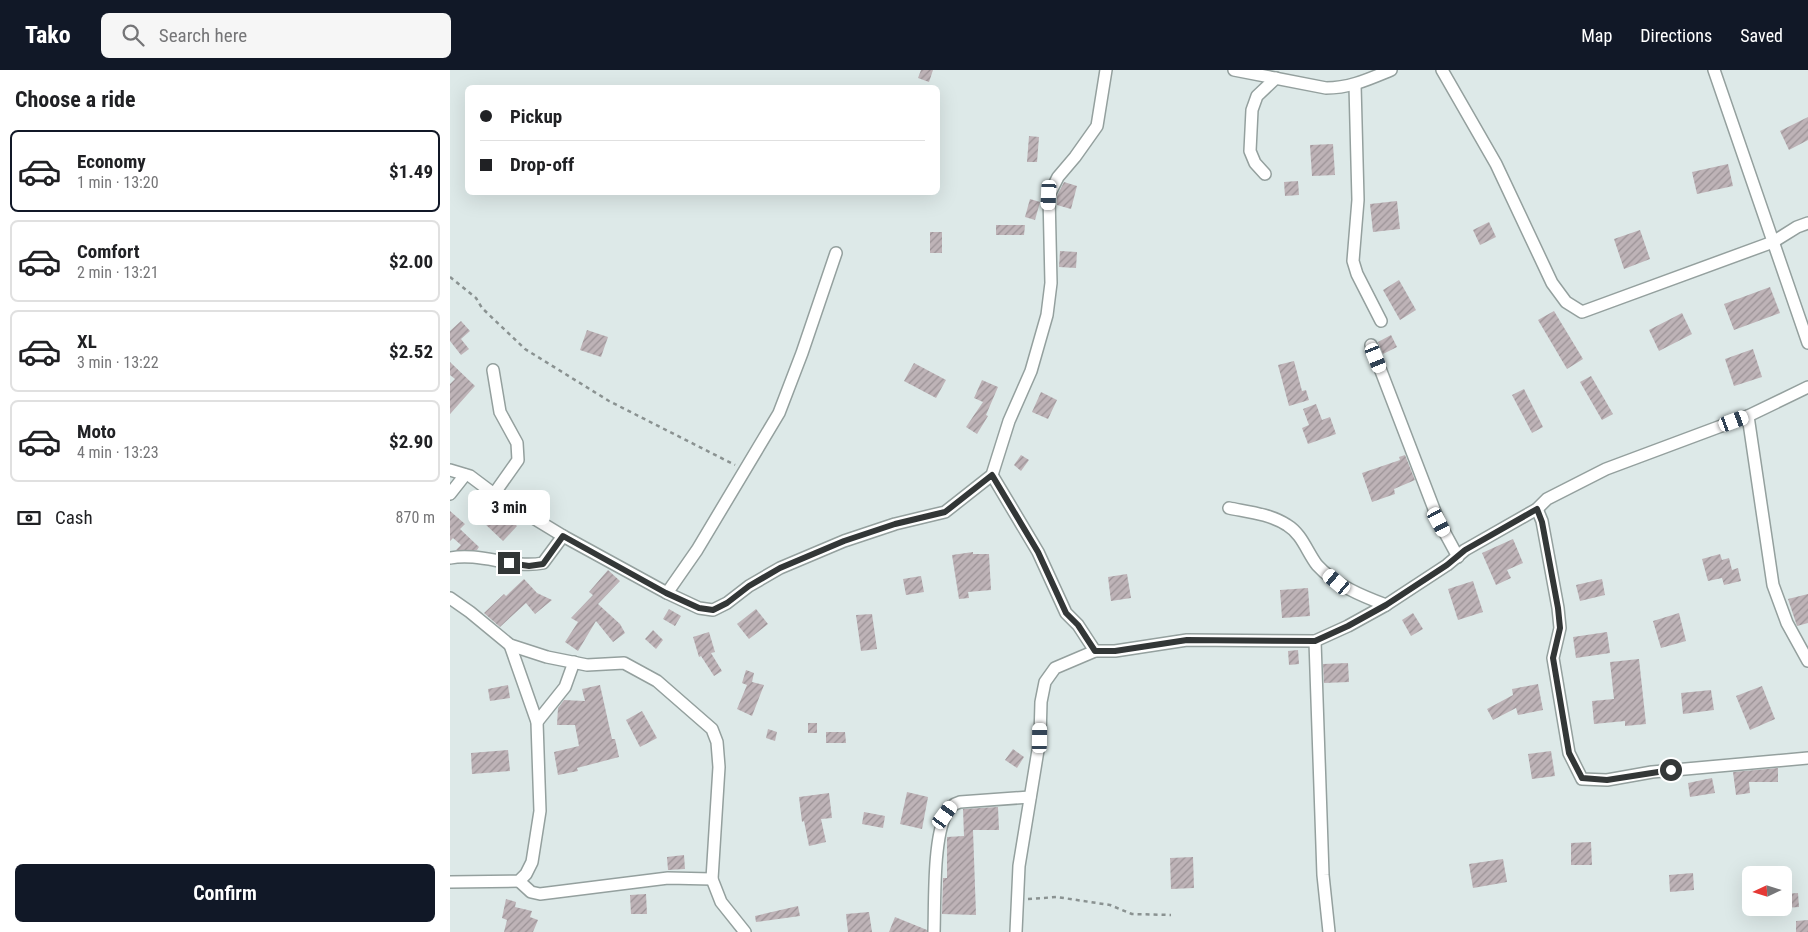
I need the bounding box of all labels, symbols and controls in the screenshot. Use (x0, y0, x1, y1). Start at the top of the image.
search box (101, 13, 451, 58)
text: Tako (25, 21, 71, 49)
icon: search (119, 21, 147, 49)
text: Search here (159, 24, 247, 47)
text: Map (1581, 25, 1612, 46)
text: Directions (1640, 25, 1712, 46)
text: Saved (1740, 25, 1783, 46)
text: Choose a ride (15, 87, 136, 112)
text: Pickup (510, 105, 562, 128)
icon: car (17, 149, 62, 194)
text: Economy (77, 150, 146, 173)
text: Drop-off (510, 153, 574, 176)
text: $1.49 (389, 160, 433, 183)
text: 1 min · 13:20 (77, 173, 159, 192)
car (1040, 180, 1057, 210)
icon: car (17, 239, 62, 284)
text: Comfort (77, 240, 140, 263)
text: $2.00 (389, 250, 433, 273)
text: 2 min · 13:21 (77, 263, 159, 282)
icon: car (17, 329, 62, 374)
text: XL (77, 330, 97, 353)
text: $2.52 (389, 340, 433, 363)
car (1363, 341, 1388, 375)
text: 3 min · 13:22 (77, 353, 159, 372)
car (1717, 409, 1750, 433)
icon: car (17, 419, 62, 464)
text: Moto (77, 420, 116, 443)
text: $2.90 (389, 430, 433, 453)
text: 4 min · 13:23 (77, 443, 159, 462)
callout: 3 min (468, 490, 550, 526)
text: 3 min (491, 498, 527, 517)
icon: cash (15, 504, 43, 532)
car (1425, 505, 1452, 539)
text: Cash (55, 506, 93, 529)
text: 870 m (396, 508, 435, 527)
route end (498, 552, 520, 574)
car (1320, 567, 1353, 597)
car (1032, 723, 1047, 753)
route start (1660, 759, 1682, 781)
car (930, 798, 959, 832)
button: Confirm (15, 864, 435, 922)
north arrow (1742, 866, 1792, 916)
map controls (1742, 866, 1792, 916)

